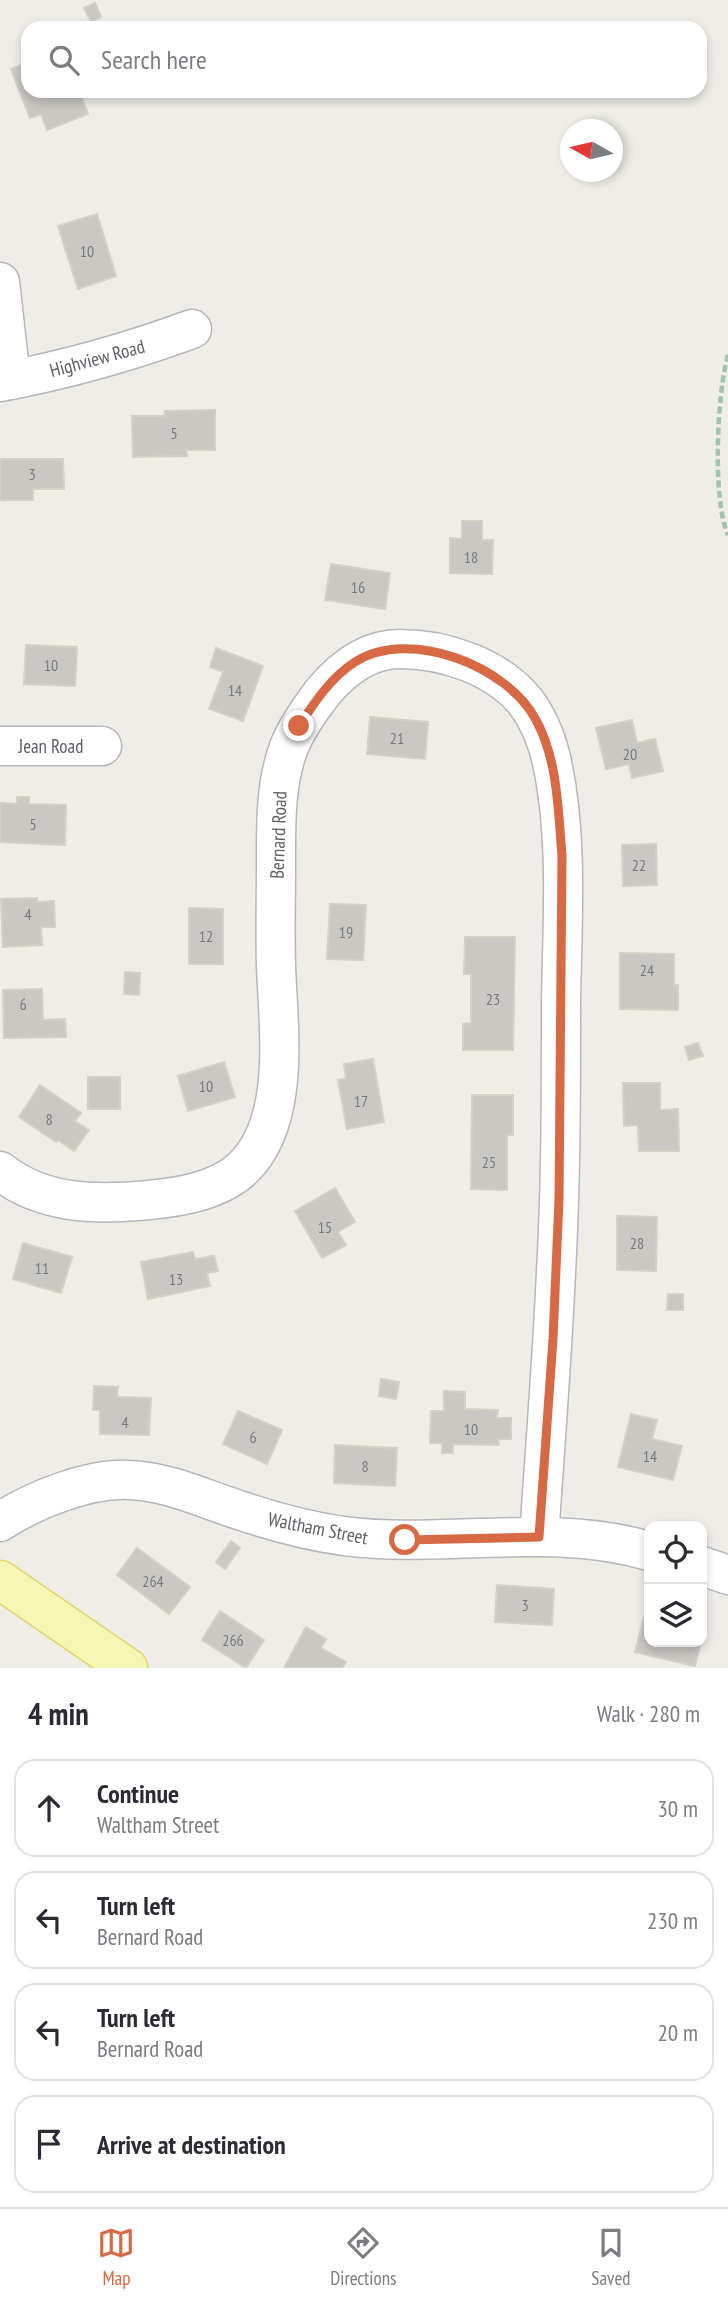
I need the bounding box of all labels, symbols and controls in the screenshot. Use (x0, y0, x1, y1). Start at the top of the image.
search box (21, 21, 707, 98)
icon: search (45, 41, 83, 79)
text: Search here (101, 43, 207, 76)
north arrow (560, 119, 623, 182)
house number: 10 (80, 241, 94, 261)
street label: Highview Road (47, 334, 147, 382)
house number: 5 (170, 423, 178, 443)
house number: 3 (28, 464, 36, 484)
house number: 18 (464, 547, 478, 567)
house number: 16 (351, 577, 365, 597)
house number: 10 (44, 655, 58, 675)
house number: 14 (228, 680, 242, 700)
route end (283, 710, 314, 741)
house number: 21 (390, 728, 404, 748)
street label: Jean Road (18, 734, 83, 758)
house number: 20 (623, 744, 637, 764)
street label: Bernard Road (264, 791, 292, 879)
house number: 5 (29, 814, 37, 834)
house number: 22 (632, 855, 646, 875)
house number: 4 (24, 904, 32, 924)
house number: 19 (339, 922, 353, 942)
house number: 12 (199, 926, 213, 946)
house number: 24 (640, 960, 654, 980)
house number: 23 (486, 989, 500, 1009)
house number: 6 (19, 994, 27, 1014)
house number: 10 (199, 1076, 213, 1096)
house number: 17 (354, 1091, 368, 1111)
house number: 8 (45, 1109, 53, 1129)
house number: 25 (482, 1152, 496, 1172)
house number: 15 (318, 1217, 332, 1237)
house number: 28 (630, 1233, 644, 1253)
house number: 11 (35, 1258, 49, 1278)
house number: 13 (169, 1269, 183, 1289)
house number: 4 (121, 1412, 129, 1432)
house number: 10 (464, 1419, 478, 1439)
house number: 6 (249, 1427, 257, 1447)
house number: 14 (643, 1446, 657, 1466)
house number: 8 (361, 1456, 369, 1476)
street label: Waltham Street (266, 1507, 371, 1550)
map controls (644, 1521, 707, 1647)
button: locate (644, 1521, 707, 1584)
route start (389, 1524, 420, 1555)
house number: 264 (142, 1571, 164, 1591)
button: layers (644, 1584, 707, 1647)
house number: 3 (521, 1595, 529, 1615)
house number: 266 (222, 1630, 244, 1650)
text: 4 min (28, 1694, 89, 1733)
text: Walk · 280 m (597, 1699, 700, 1728)
text: Continue (97, 1777, 179, 1810)
icon: ahead (30, 1789, 68, 1827)
text: 30 m (657, 1794, 698, 1823)
text: Waltham Street (97, 1810, 219, 1839)
text: Turn left (97, 1889, 175, 1922)
icon: left (30, 1901, 68, 1939)
text: 230 m (647, 1906, 698, 1935)
text: Bernard Road (97, 1922, 203, 1951)
text: Turn left (97, 2001, 175, 2034)
icon: left (30, 2013, 68, 2051)
text: 20 m (657, 2018, 698, 2047)
text: Bernard Road (97, 2034, 203, 2063)
icon: arrive (30, 2125, 68, 2163)
text: Arrive at destination (97, 2128, 286, 2161)
tab: Map (97, 2224, 135, 2290)
tab: Directions (330, 2224, 396, 2290)
tab: Saved (591, 2224, 631, 2290)

